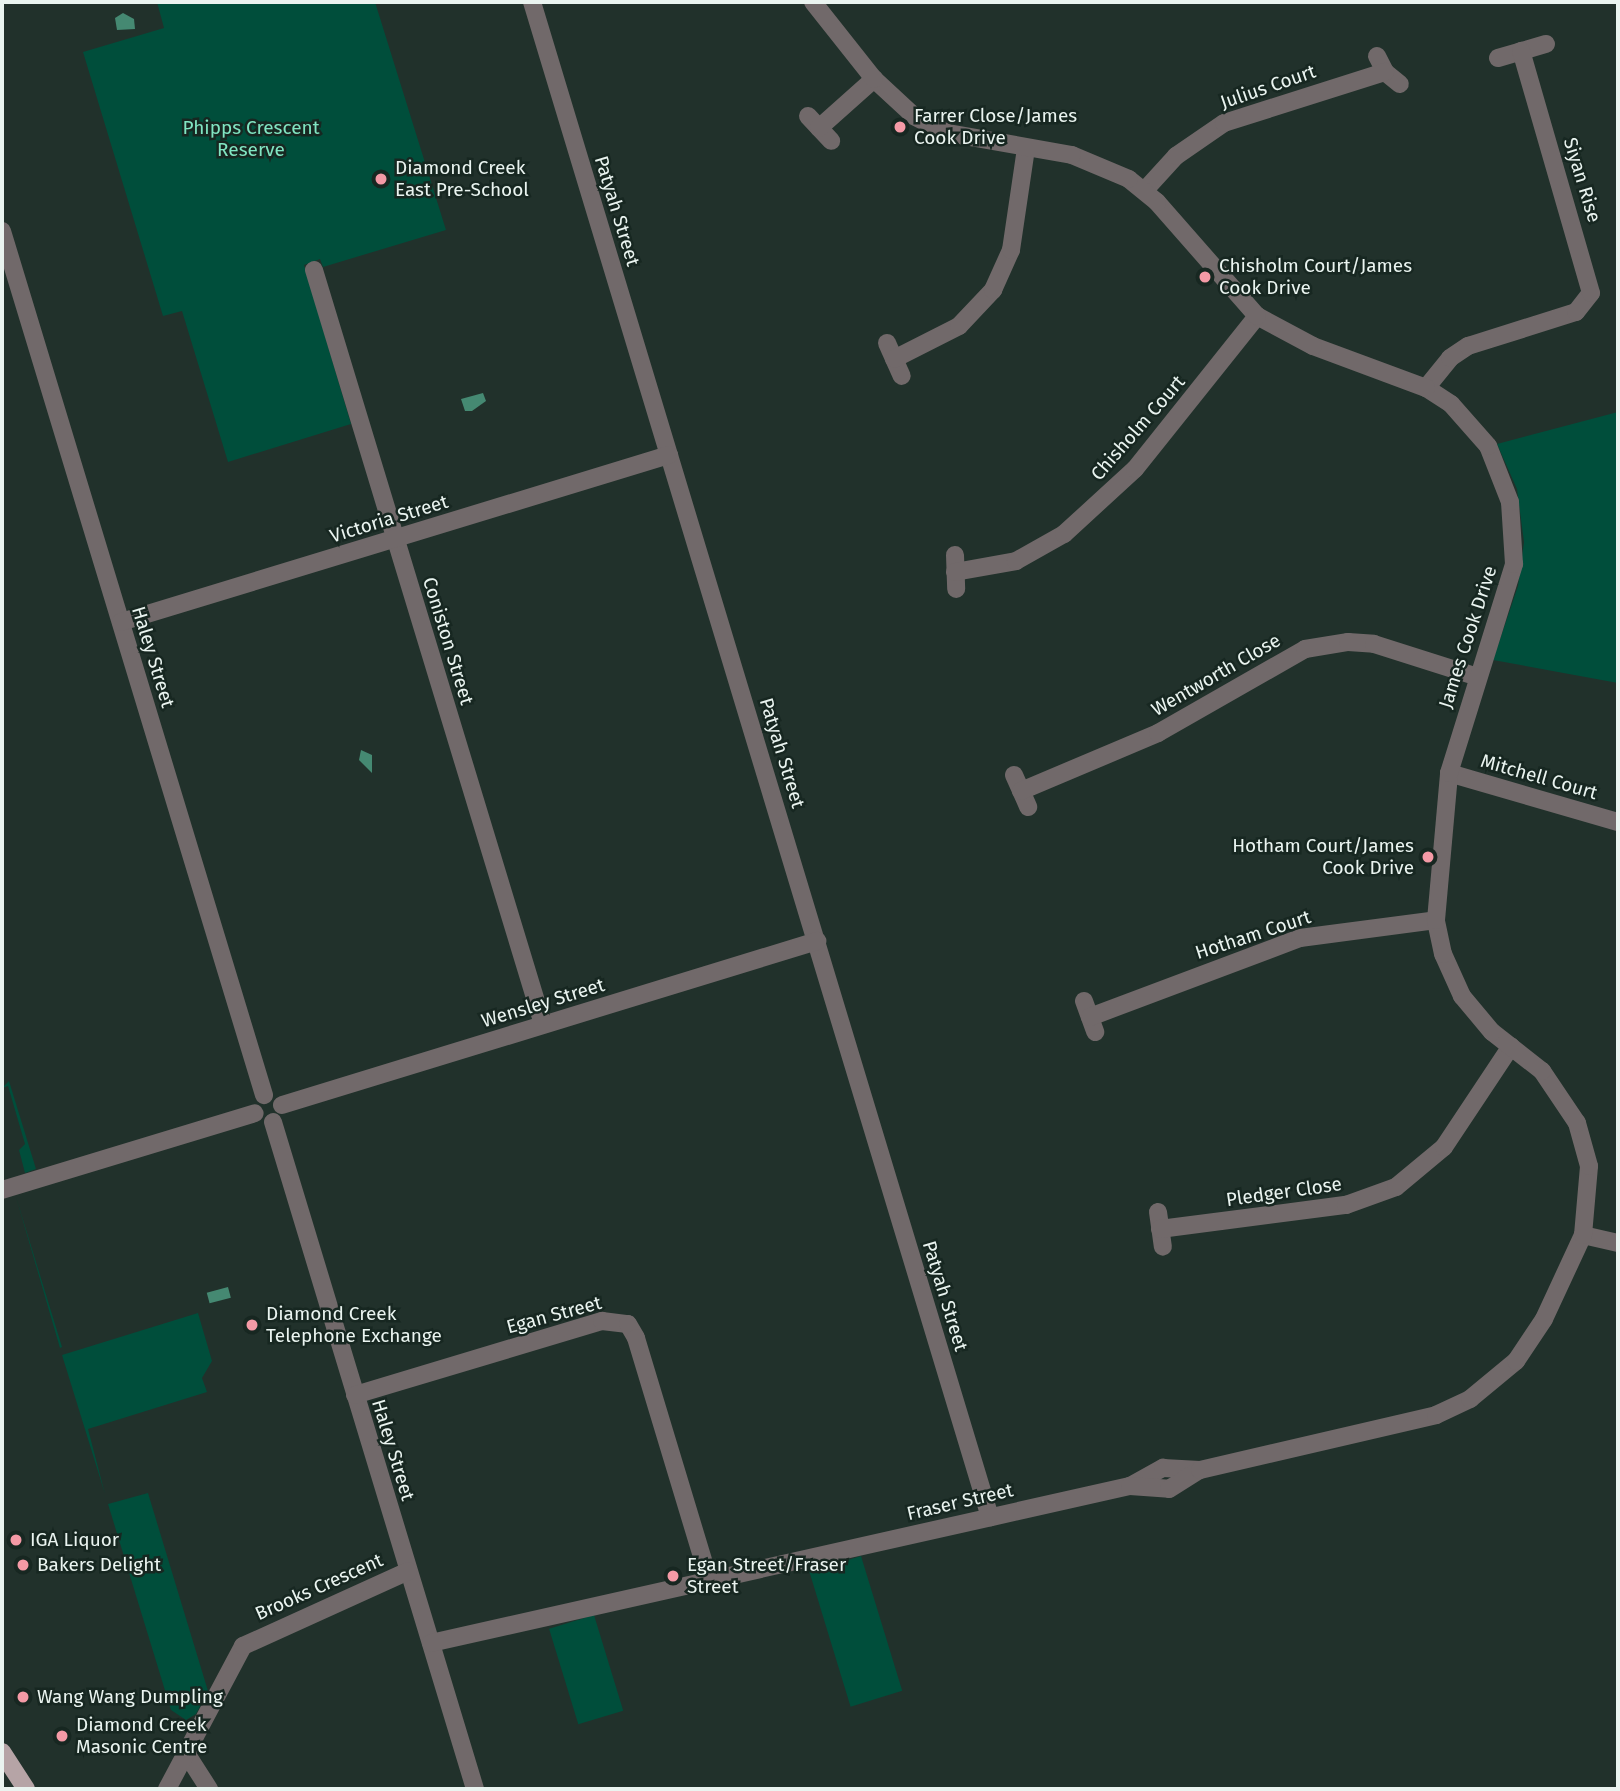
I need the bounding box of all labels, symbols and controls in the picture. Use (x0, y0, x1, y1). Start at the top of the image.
street label: Julius Court (1217, 60, 1319, 114)
place label: Farrer Close/James Cook Drive (914, 105, 1077, 149)
park label: Phipps Crescent Reserve (182, 117, 320, 161)
marker: Farrer Close/James Cook Drive (892, 119, 908, 135)
street label: Siyan Rise (1558, 135, 1606, 225)
street label: Patyah Street (589, 153, 645, 269)
place label: Diamond Creek East Pre-School (395, 157, 529, 201)
marker: Diamond Creek East Pre-School (373, 171, 389, 187)
place label: Chisholm Court/James Cook Drive (1219, 255, 1412, 299)
marker: Chisholm Court/James Cook Drive (1197, 269, 1213, 285)
street label: Chisholm Court (1086, 371, 1190, 485)
street label: Victoria Street (327, 490, 451, 548)
street label: James Cook Drive (1434, 563, 1502, 711)
street label: Coniston Street (418, 574, 478, 708)
street label: Haley Street (127, 604, 179, 710)
street label: Wentworth Close (1147, 629, 1285, 721)
street label: Patyah Street (754, 695, 810, 811)
street label: Mitchell Court (1478, 749, 1600, 805)
place label: Hotham Court/James Cook Drive (1232, 835, 1414, 879)
marker: Hotham Court/James Cook Drive (1420, 849, 1436, 865)
street label: Hotham Court (1192, 906, 1314, 964)
street label: Wensley Street (479, 973, 607, 1033)
street label: Pledger Close (1225, 1173, 1343, 1211)
street label: Patyah Street (917, 1238, 973, 1354)
street label: Egan Street (504, 1291, 604, 1339)
place label: Diamond Creek Telephone Exchange (266, 1303, 442, 1347)
marker: Diamond Creek Telephone Exchange (244, 1317, 260, 1333)
street label: Haley Street (367, 1397, 419, 1503)
street label: Fraser Street (905, 1479, 1015, 1525)
place label: IGA Liquor (30, 1529, 119, 1551)
marker: IGA Liquor (8, 1532, 24, 1548)
street label: Brooks Crescent (252, 1549, 386, 1625)
place label: Bakers Delight (37, 1554, 161, 1576)
place label: Egan Street/Fraser Street (687, 1554, 846, 1598)
marker: Bakers Delight (15, 1557, 31, 1573)
marker: Egan Street/Fraser Street (665, 1568, 681, 1584)
place label: Wang Wang Dumpling (37, 1686, 223, 1708)
marker: Wang Wang Dumpling (15, 1689, 31, 1705)
place label: Diamond Creek Masonic Centre (76, 1714, 207, 1758)
marker: Diamond Creek Masonic Centre (54, 1728, 70, 1744)

